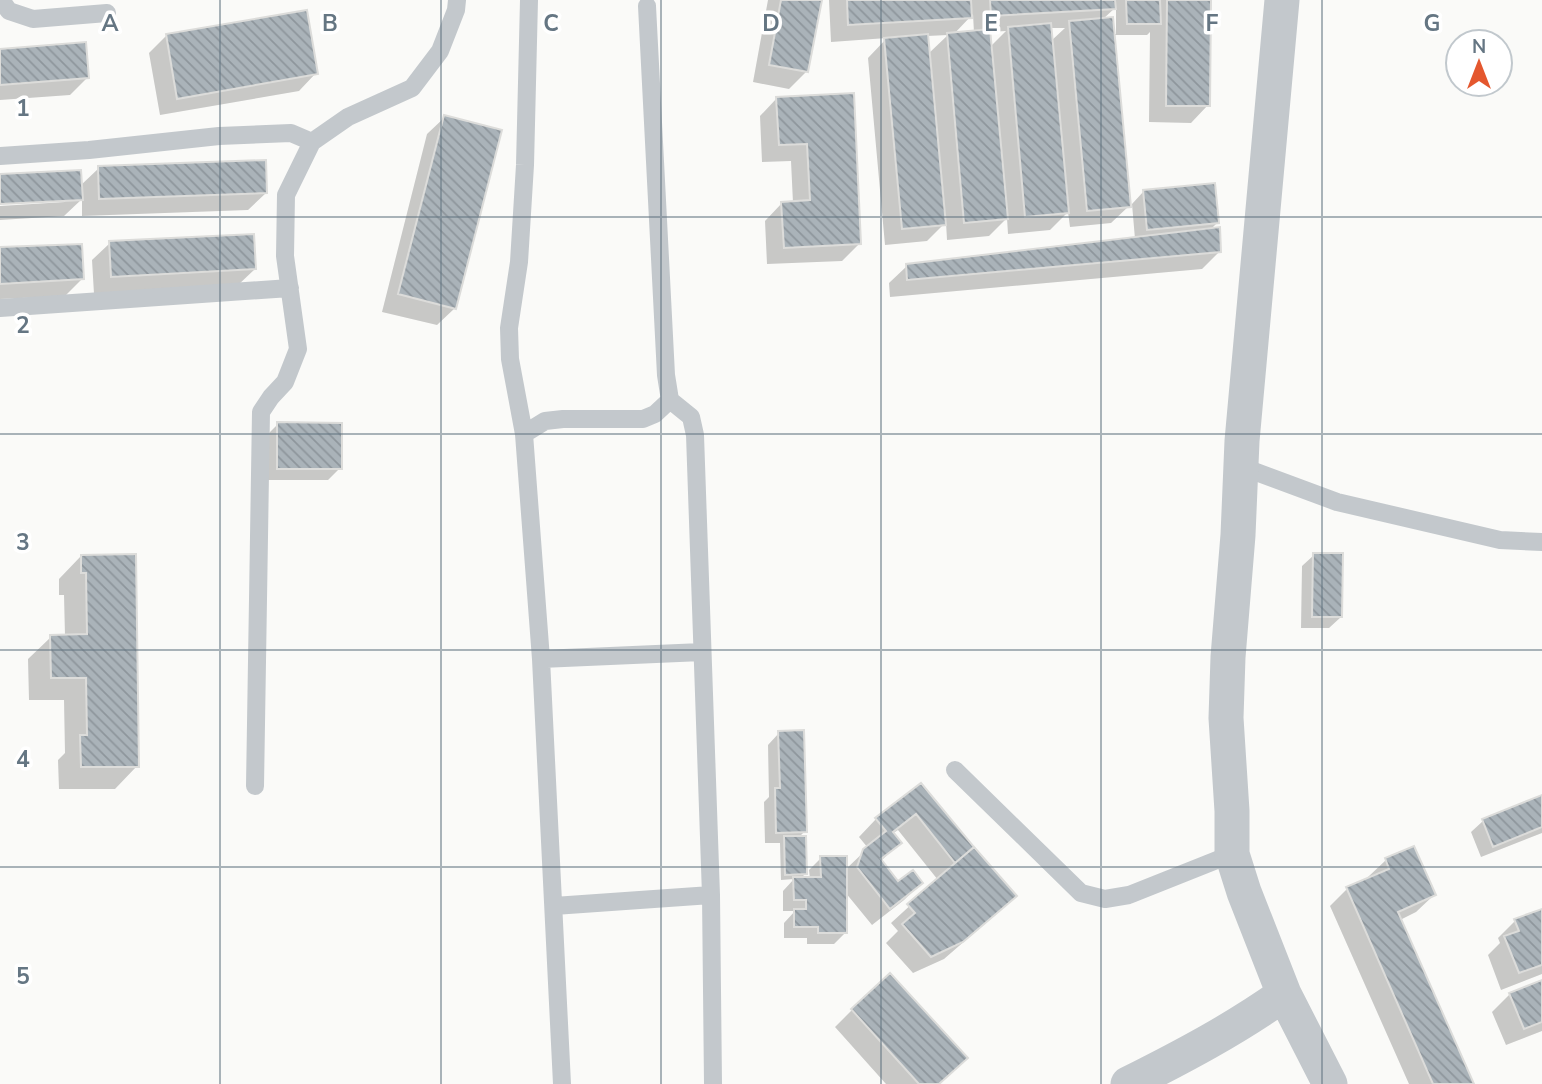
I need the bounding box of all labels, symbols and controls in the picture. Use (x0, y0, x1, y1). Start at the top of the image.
text: A (101, 8, 119, 39)
text: B (322, 8, 338, 39)
text: C (543, 8, 559, 39)
text: D (762, 8, 780, 39)
text: E (984, 8, 998, 39)
text: F (1206, 8, 1219, 39)
text: G (1424, 8, 1440, 39)
north arrow (1444, 28, 1514, 98)
text: N (1472, 34, 1486, 60)
text: 1 (16, 93, 30, 124)
text: 2 (16, 310, 30, 341)
text: 3 (16, 527, 30, 558)
text: 4 (16, 744, 30, 775)
text: 5 (16, 961, 30, 992)

